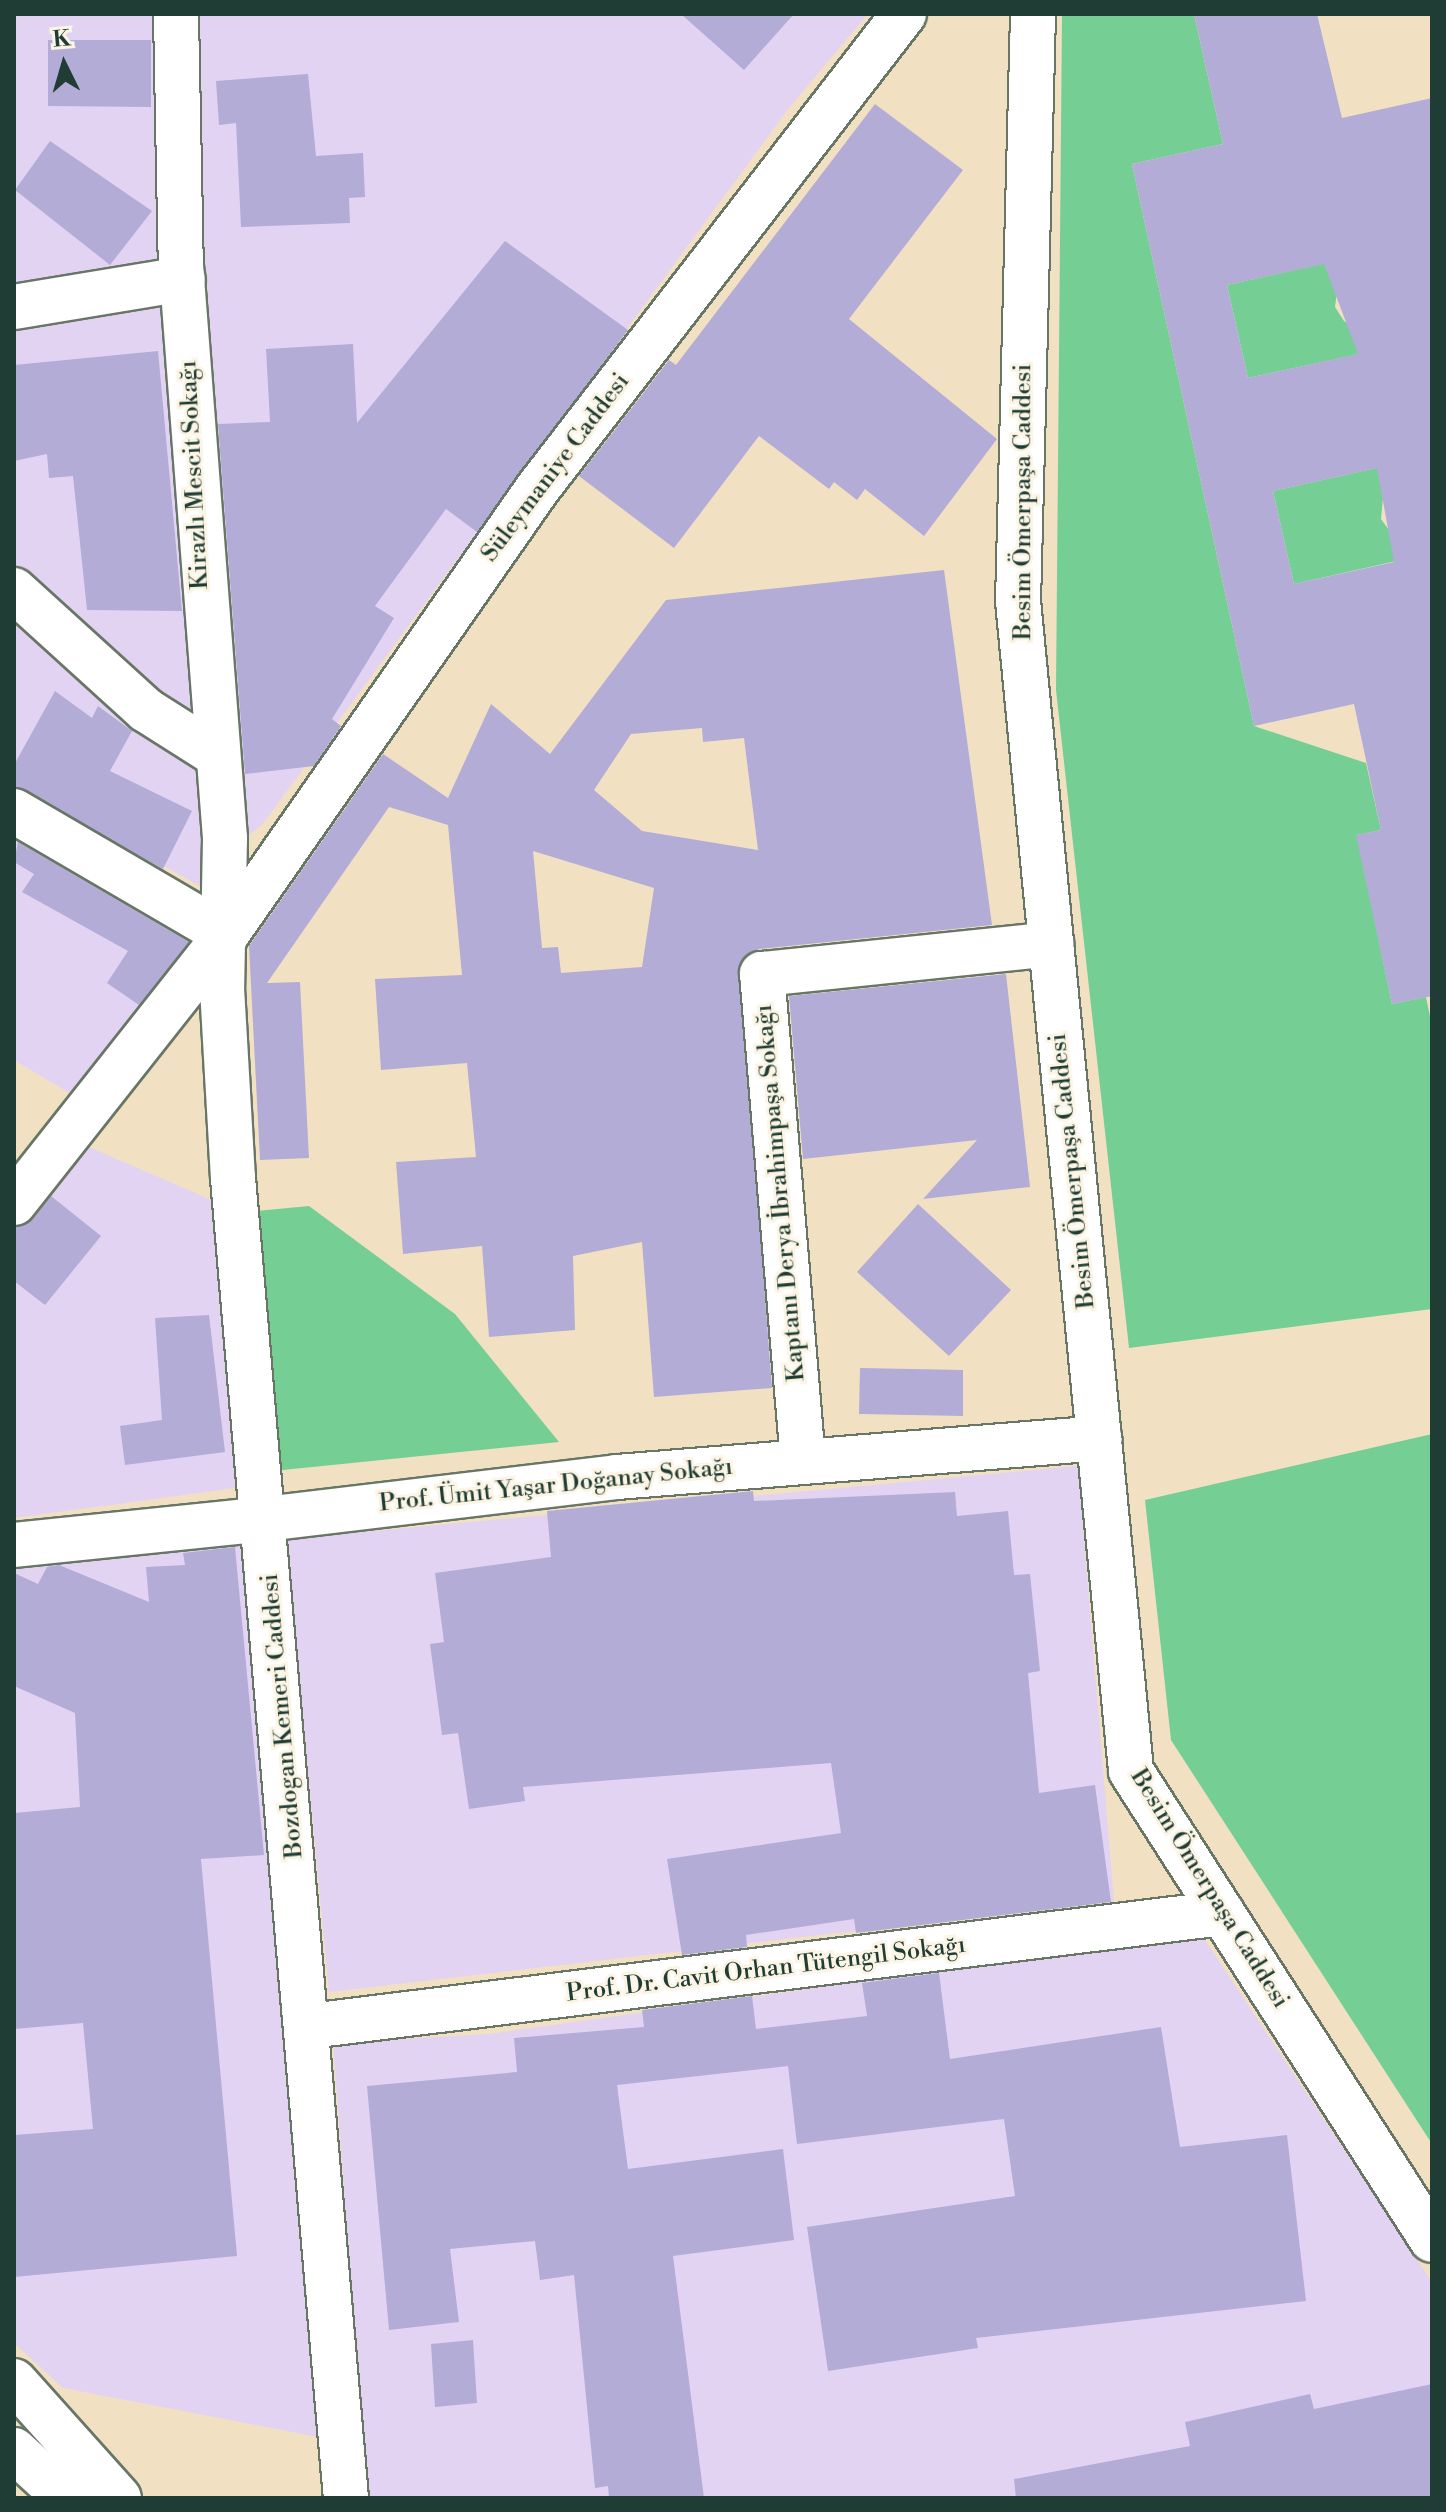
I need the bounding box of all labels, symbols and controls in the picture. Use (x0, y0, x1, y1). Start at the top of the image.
north arrow (24, 24, 104, 104)
text: K (52, 25, 72, 54)
street label: Kirazlı Mescit Sokağı (175, 360, 215, 590)
street label: Besim Ömerpaşa Caddesi (1010, 364, 1038, 640)
street label: Süleymaniye Caddesi (476, 368, 636, 568)
street label: Kaptanı Derya İbrahimpaşa Sokağı (750, 1003, 812, 1383)
street label: Besim Ömerpaşa Caddesi (1044, 1032, 1102, 1310)
street label: Prof. Ümit Yaşar Doğanay Sokağı (378, 1453, 734, 1519)
street label: Bozdogan Kemeri Caddesi (256, 1572, 310, 1860)
street label: Besim Ömerpaşa Caddesi (1124, 1764, 1294, 2014)
street label: Prof. Dr. Cavit Orhan Tütengil Sokağı (565, 1931, 967, 2009)

